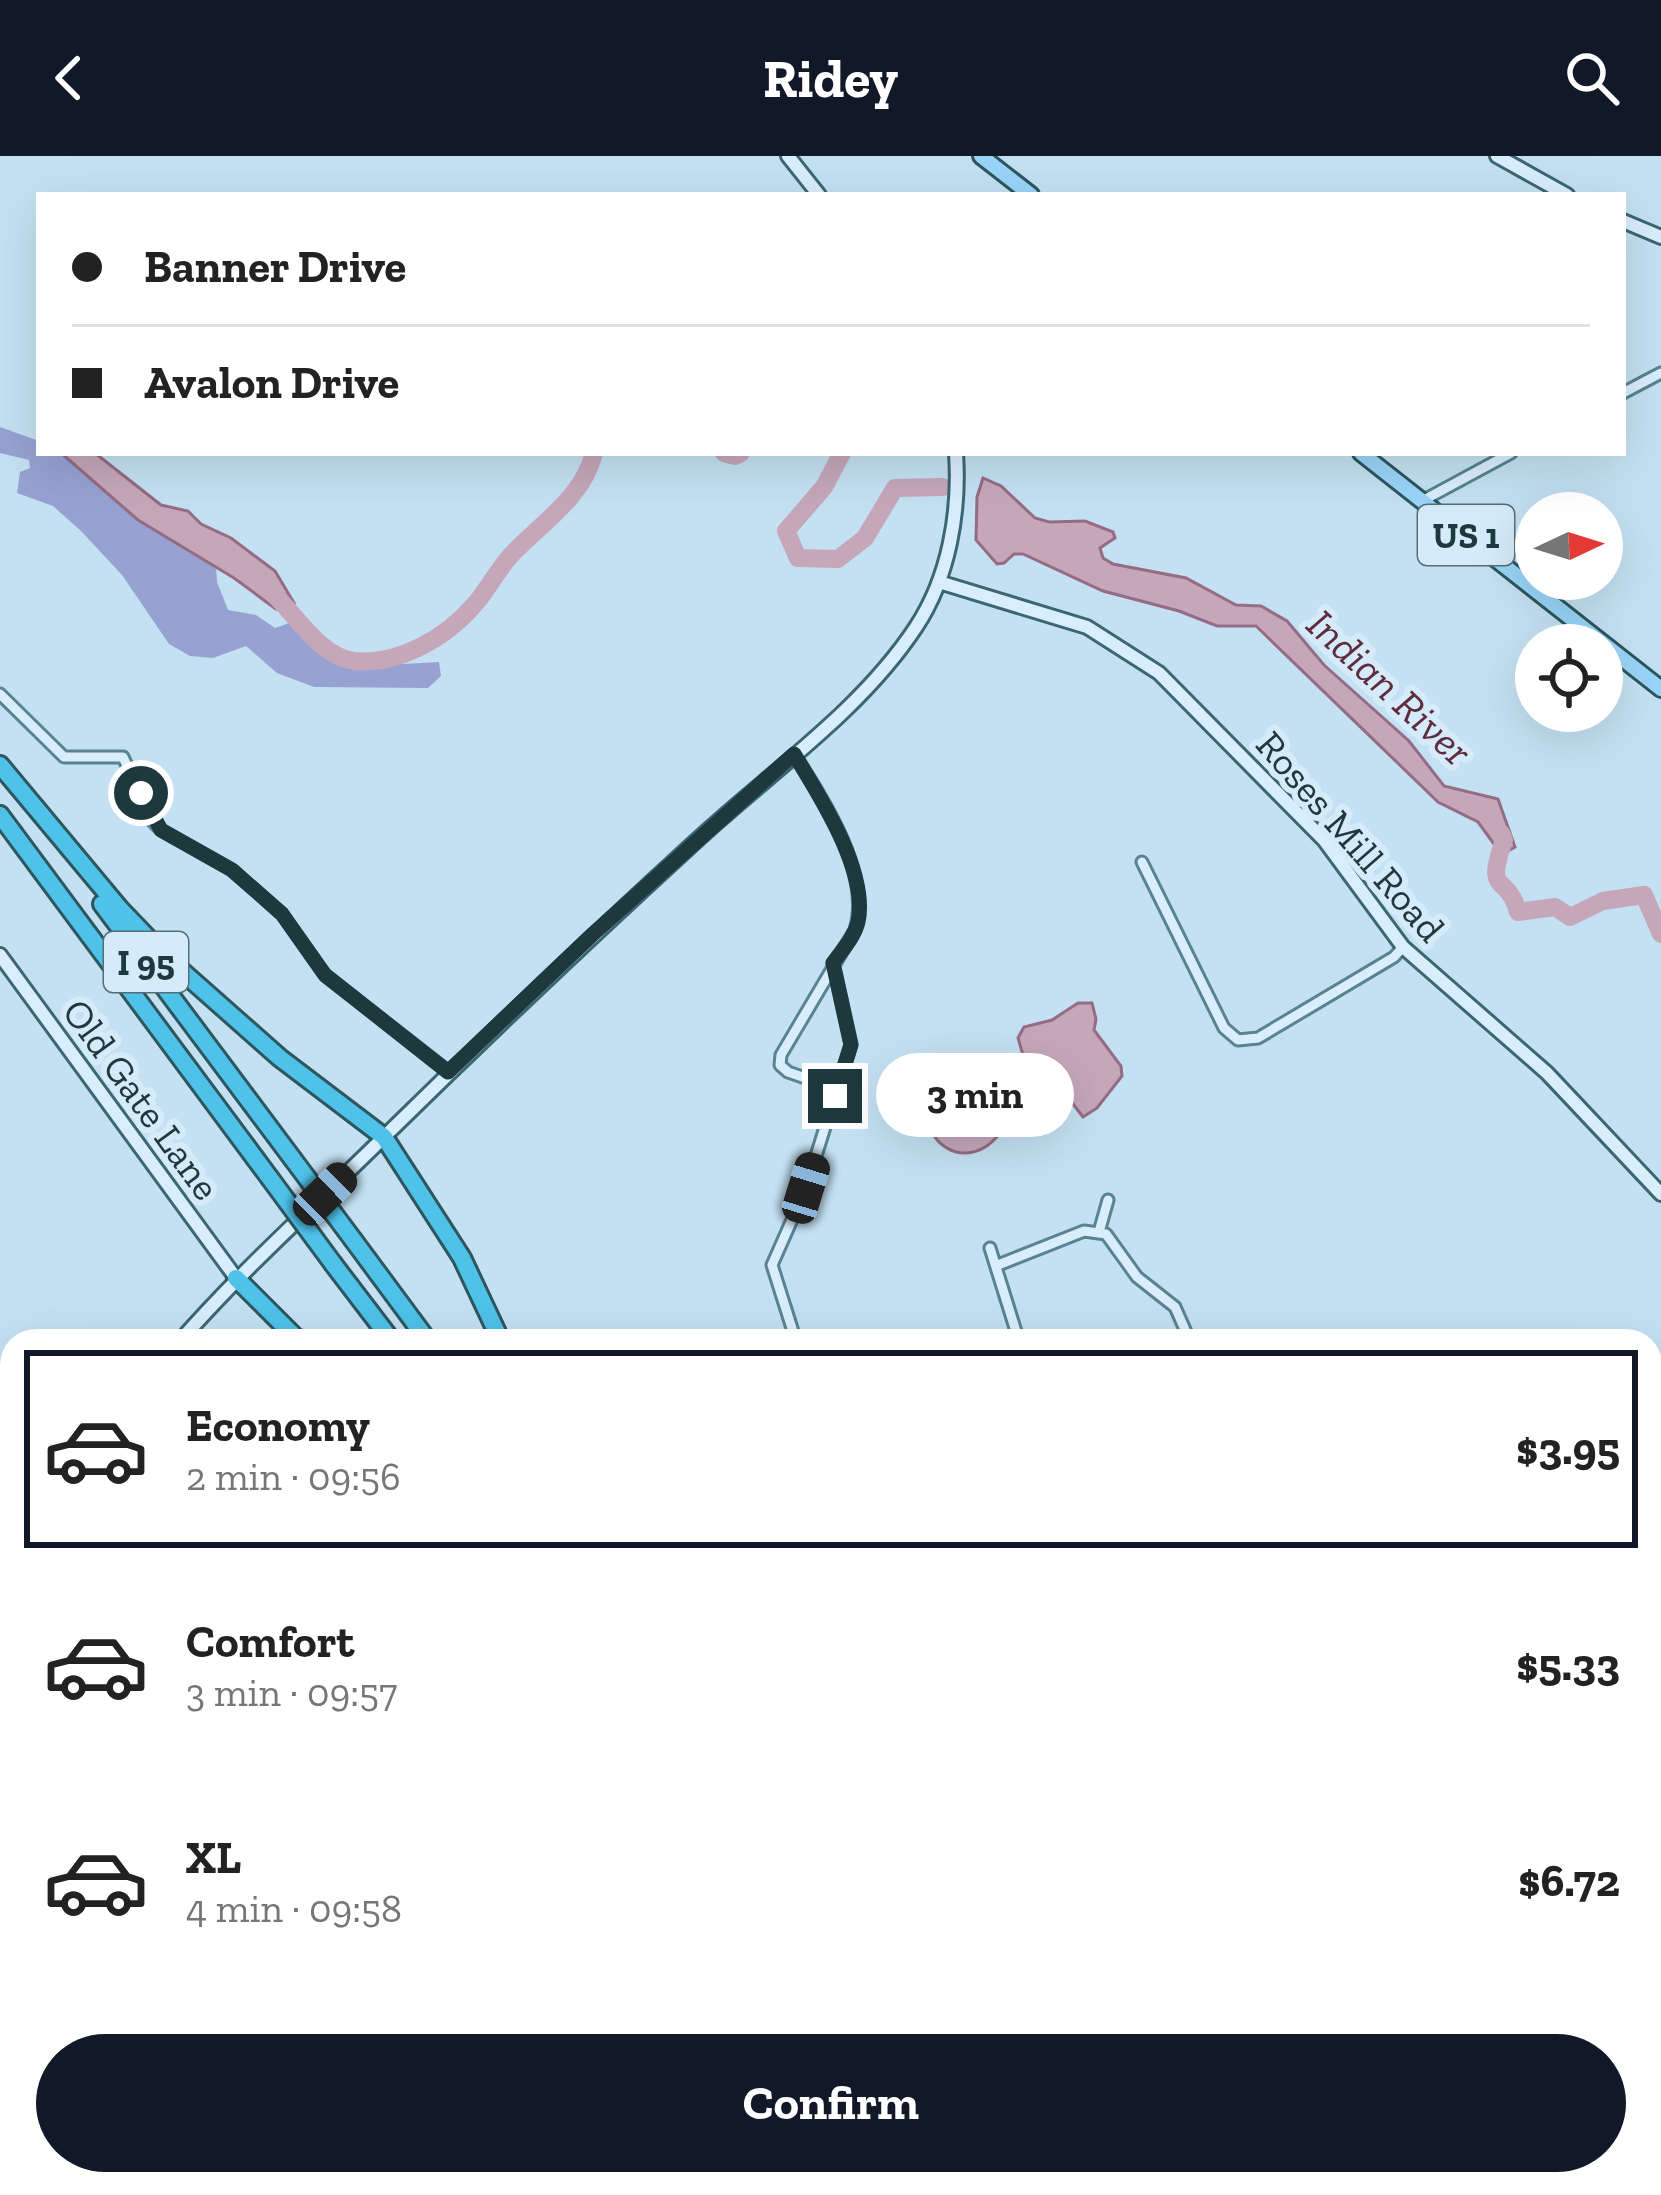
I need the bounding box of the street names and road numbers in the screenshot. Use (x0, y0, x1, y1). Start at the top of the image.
road number: US 1 (1418, 505, 1514, 565)
street label: Roses Mill Road (1246, 721, 1455, 951)
road number: I 95 (104, 932, 188, 992)
street label: Old Gate Lane (53, 990, 230, 1209)

